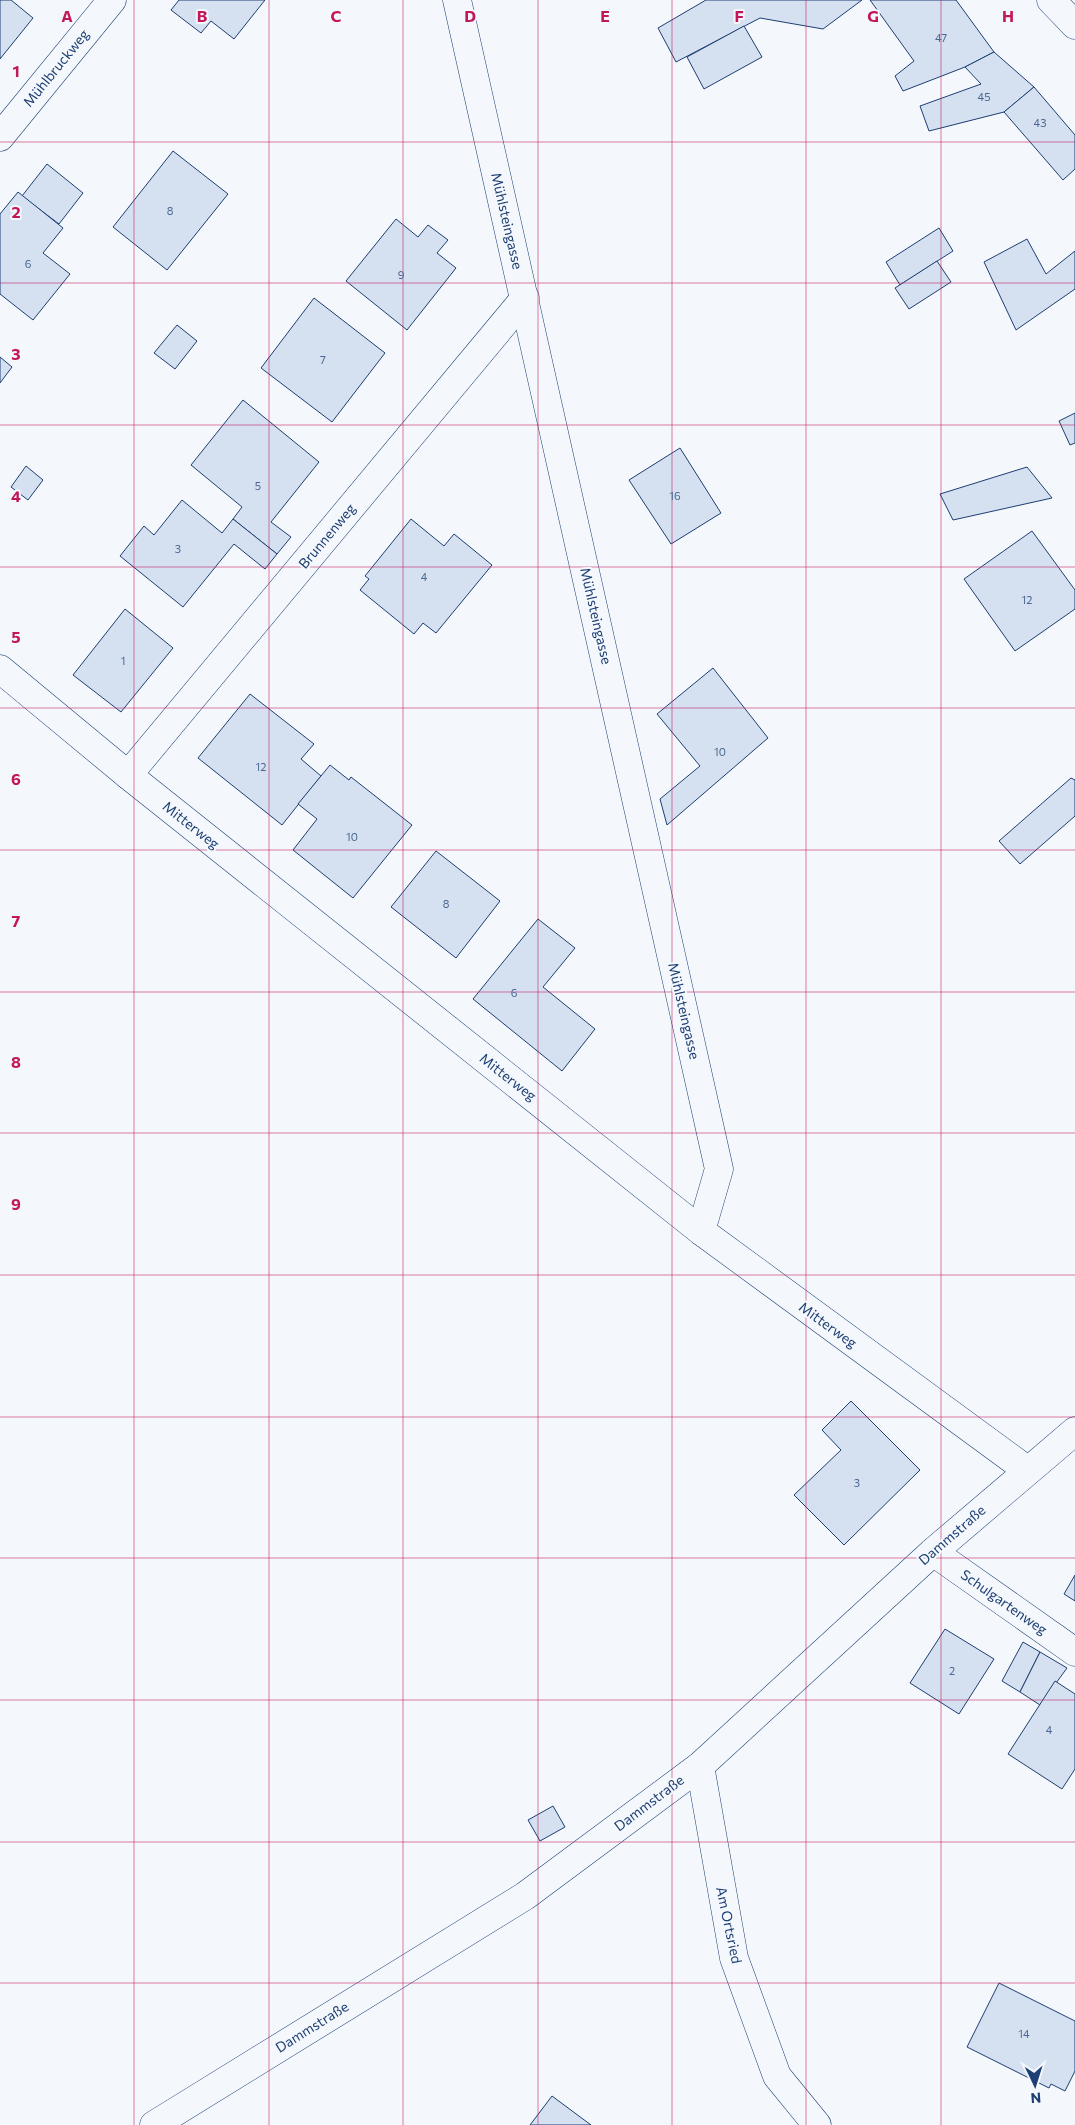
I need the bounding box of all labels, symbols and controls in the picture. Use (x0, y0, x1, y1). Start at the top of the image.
text: A (61, 6, 73, 25)
text: B (197, 6, 208, 25)
text: C (331, 6, 342, 25)
text: D (464, 6, 476, 25)
text: E (600, 6, 610, 25)
text: F (734, 6, 744, 25)
text: G (867, 6, 879, 25)
text: H (1002, 6, 1014, 25)
street label: Mühlbruckweg (19, 25, 92, 110)
house number: 47 (935, 31, 947, 44)
text: 1 (12, 61, 20, 80)
house number: 45 (978, 90, 990, 103)
house number: 43 (1034, 116, 1046, 129)
street label: Mühlsteingasse (488, 171, 527, 271)
text: 2 (11, 202, 21, 221)
house number: 8 (167, 204, 174, 217)
house number: 6 (25, 257, 32, 270)
house number: 9 (398, 268, 405, 281)
text: 3 (11, 344, 21, 363)
house number: 7 (320, 353, 326, 366)
house number: 5 (255, 479, 261, 492)
text: 4 (11, 486, 21, 505)
house number: 16 (669, 489, 681, 502)
street label: Brunnenweg (294, 499, 359, 572)
house number: 3 (175, 542, 181, 555)
street label: Mühlsteingasse (577, 566, 616, 666)
house number: 4 (421, 570, 428, 583)
house number: 12 (1022, 593, 1032, 606)
text: 5 (11, 627, 21, 646)
house number: 1 (121, 654, 125, 667)
house number: 10 (714, 745, 726, 758)
house number: 12 (256, 760, 266, 773)
text: 6 (11, 769, 21, 788)
street label: Mitterweg (160, 797, 223, 852)
house number: 10 (346, 830, 358, 843)
house number: 8 (443, 897, 450, 910)
text: 7 (12, 911, 21, 930)
street label: Mühlsteingasse (665, 961, 704, 1061)
house number: 6 (511, 986, 518, 999)
street label: Mitterweg (477, 1049, 540, 1104)
text: 8 (11, 1052, 21, 1071)
text: 9 (11, 1194, 21, 1213)
street label: Mitterweg (796, 1298, 861, 1351)
house number: 3 (854, 1476, 860, 1489)
street label: Dammstraße (915, 1501, 988, 1568)
street label: Schulgartenweg (958, 1565, 1051, 1638)
house number: 2 (949, 1664, 955, 1677)
house number: 4 (1046, 1723, 1053, 1736)
street label: Dammstraße (611, 1771, 687, 1834)
street label: Am Ortsried (713, 1885, 746, 1965)
street label: Dammstraße (272, 1997, 351, 2056)
house number: 14 (1018, 2027, 1030, 2040)
north arrow (1010, 2060, 1060, 2110)
text: N (1030, 2090, 1042, 2107)

